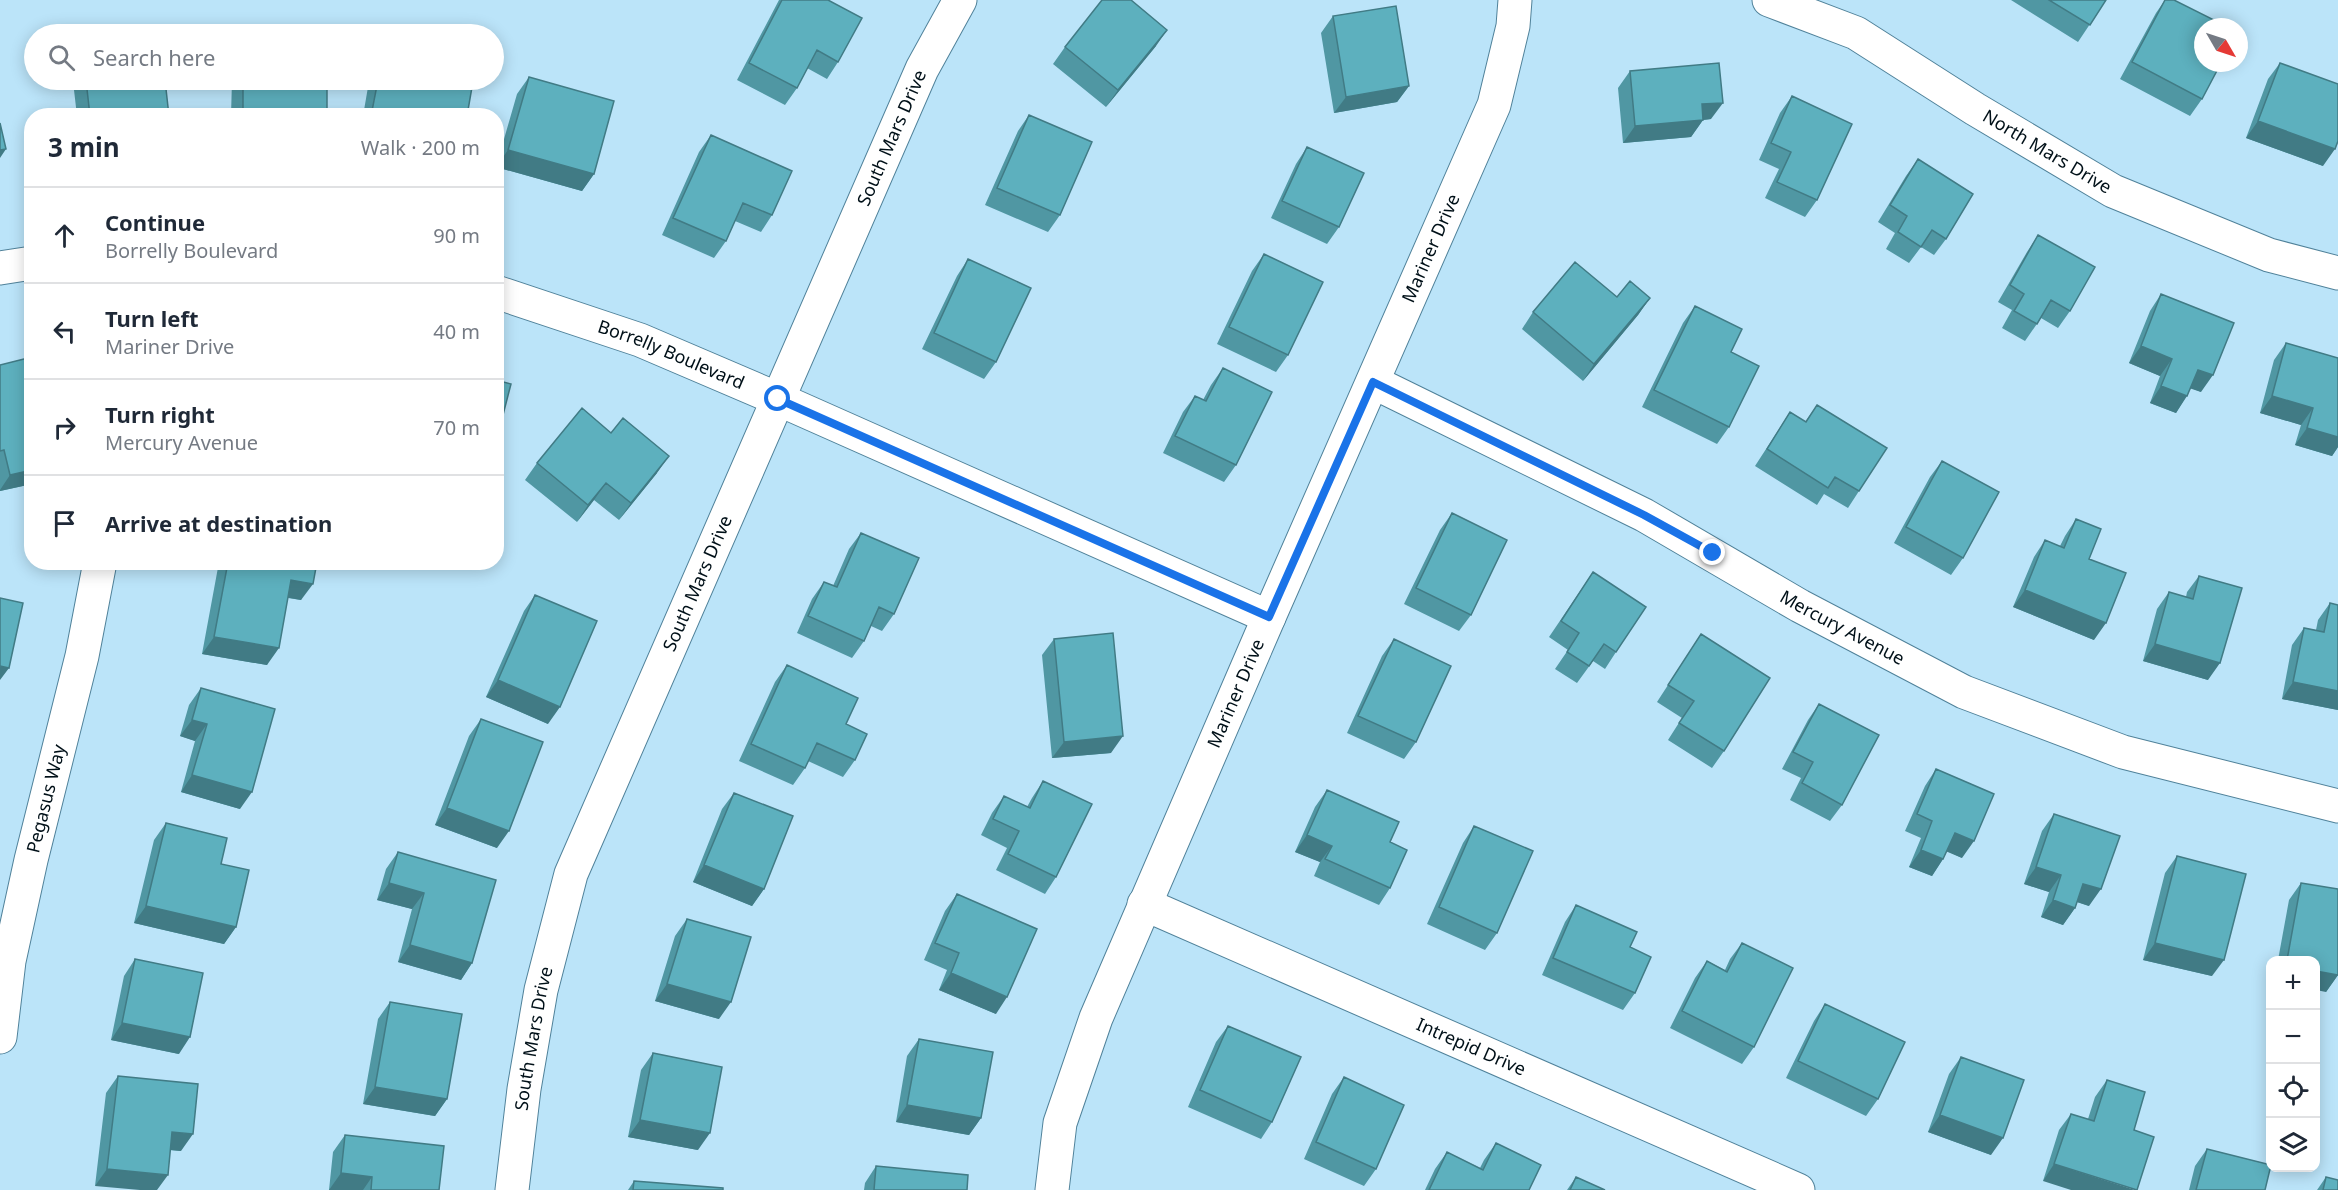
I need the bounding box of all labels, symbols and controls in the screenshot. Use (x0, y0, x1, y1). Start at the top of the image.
north arrow (2194, 18, 2248, 72)
search box (24, 24, 504, 90)
icon: search (45, 41, 78, 74)
text: Search here (93, 42, 215, 72)
street label: South Mars Drive (851, 66, 931, 209)
street label: North Mars Drive (1979, 103, 2116, 199)
text: 3 min (48, 129, 120, 165)
text: Walk · 200 m (361, 134, 480, 161)
street label: Mariner Drive (1396, 190, 1465, 306)
text: Continue (105, 207, 205, 237)
icon: ahead (48, 219, 81, 252)
text: 90 m (433, 222, 480, 249)
text: Borrelly Boulevard (105, 237, 278, 264)
text: Turn left (105, 303, 199, 333)
street label: Borrelly Boulevard (595, 314, 748, 394)
icon: left (48, 315, 81, 348)
text: 40 m (433, 318, 480, 345)
text: Mariner Drive (105, 333, 234, 360)
route start (764, 385, 790, 411)
text: Turn right (105, 399, 215, 429)
icon: right (48, 411, 81, 444)
text: 70 m (433, 414, 480, 441)
text: Mercury Avenue (105, 429, 258, 456)
icon: arrive (48, 507, 81, 540)
text: Arrive at destination (105, 508, 332, 538)
street label: South Mars Drive (657, 511, 737, 655)
route end (1699, 539, 1725, 565)
street label: Mercury Avenue (1776, 584, 1909, 670)
street label: Mariner Drive (1201, 635, 1269, 751)
street label: Pegasus Way (20, 741, 71, 855)
map controls (2266, 956, 2320, 1172)
button: + (2266, 956, 2320, 1010)
street label: South Mars Drive (509, 964, 558, 1112)
button: − (2266, 1010, 2320, 1064)
street label: Intrepid Drive (1413, 1012, 1530, 1081)
button: locate (2266, 1064, 2320, 1118)
button: layers (2266, 1118, 2320, 1172)

